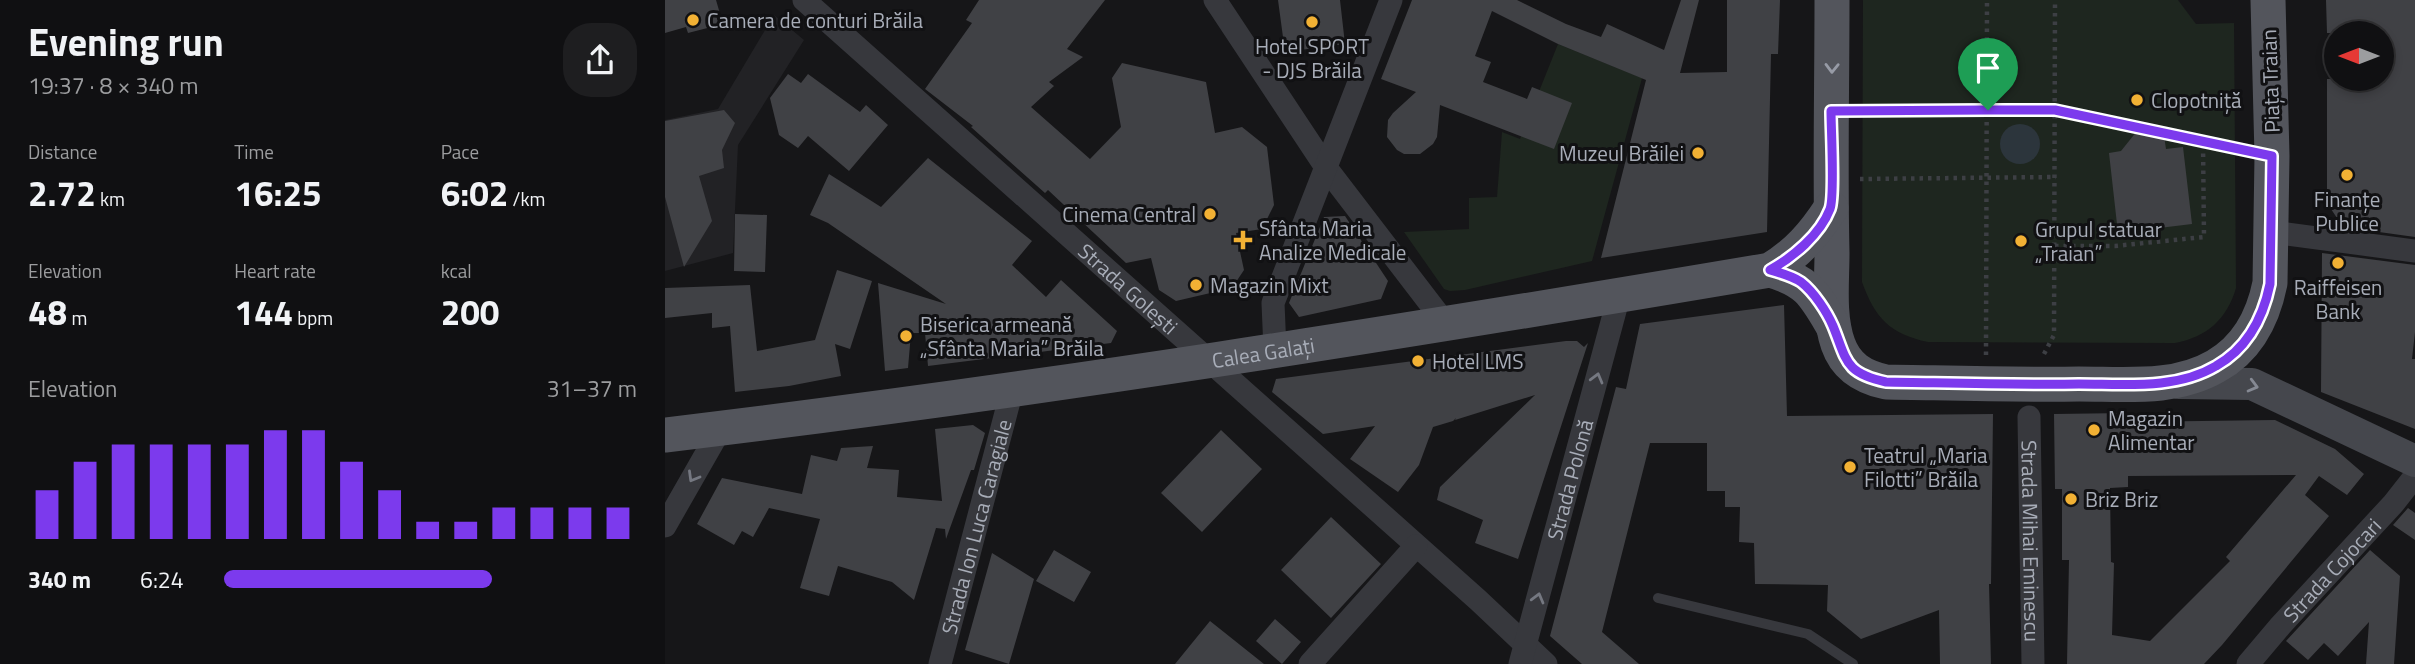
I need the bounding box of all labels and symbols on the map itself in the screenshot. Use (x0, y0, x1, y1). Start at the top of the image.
place label: Camera de conturi Brăila (707, 4, 923, 36)
marker: Camera de conturi Brăila (685, 12, 701, 28)
marker: Hotel SPORT - DJS Brăila (1304, 14, 1320, 30)
north arrow (2324, 21, 2394, 91)
street label: Piața Traian (2252, 29, 2288, 133)
place label: Hotel SPORT - DJS Brăila (1255, 30, 1369, 86)
pin (1958, 38, 2018, 110)
one-way arrow (1824, 63, 1840, 74)
place label: Clopotniță (2151, 84, 2242, 116)
marker: Clopotniță (2129, 92, 2145, 108)
place label: Muzeul Brăilei (1559, 137, 1684, 169)
marker: Muzeul Brăilei (1690, 145, 1706, 161)
marker: Finanțe Publice (2339, 167, 2355, 183)
place label: Finanțe Publice (2314, 183, 2380, 239)
place label: Cinema Central (1062, 198, 1196, 230)
marker: Cinema Central (1202, 206, 1218, 222)
place label: Sfânta Maria Analize Medicale (1259, 212, 1406, 268)
place label: Grupul statuar „Traian” (2035, 213, 2162, 269)
marker: Sfânta Maria Analize Medicale (1233, 230, 1253, 250)
marker: Grupul statuar „Traian” (2013, 233, 2029, 249)
street label: Strada Golești (1071, 235, 1185, 342)
marker: Raiffeisen Bank (2330, 255, 2346, 271)
place label: Magazin Mixt (1210, 269, 1329, 301)
place label: Raiffeisen Bank (2294, 271, 2382, 327)
marker: Magazin Mixt (1188, 277, 1204, 293)
place label: Biserica armeană „Sfânta Maria” Brăila (920, 308, 1104, 364)
marker: Biserica armeană „Sfânta Maria” Brăila (898, 328, 914, 344)
street label: Calea Galați (1210, 329, 1317, 376)
place label: Hotel LMS (1432, 345, 1524, 377)
marker: Hotel LMS (1410, 353, 1426, 369)
one-way arrow (1589, 373, 1603, 385)
one-way arrow (2246, 378, 2258, 392)
place label: Magazin Alimentar (2108, 402, 2195, 458)
street label: Strada Polonă (1538, 415, 1601, 544)
street label: Strada Ion Luca Caragiale (932, 416, 1020, 638)
marker: Magazin Alimentar (2086, 422, 2102, 438)
place label: Teatrul „Maria Filotti” Brăila (1864, 439, 1988, 495)
street label: Strada Mihai Eminescu (2013, 440, 2049, 642)
marker: Teatrul „Maria Filotti” Brăila (1842, 459, 1858, 475)
one-way arrow (688, 470, 701, 482)
place label: Briz Briz (2085, 483, 2158, 515)
marker: Briz Briz (2063, 491, 2079, 507)
street label: Strada Cojocari (2275, 511, 2389, 629)
one-way arrow (1530, 592, 1545, 604)

